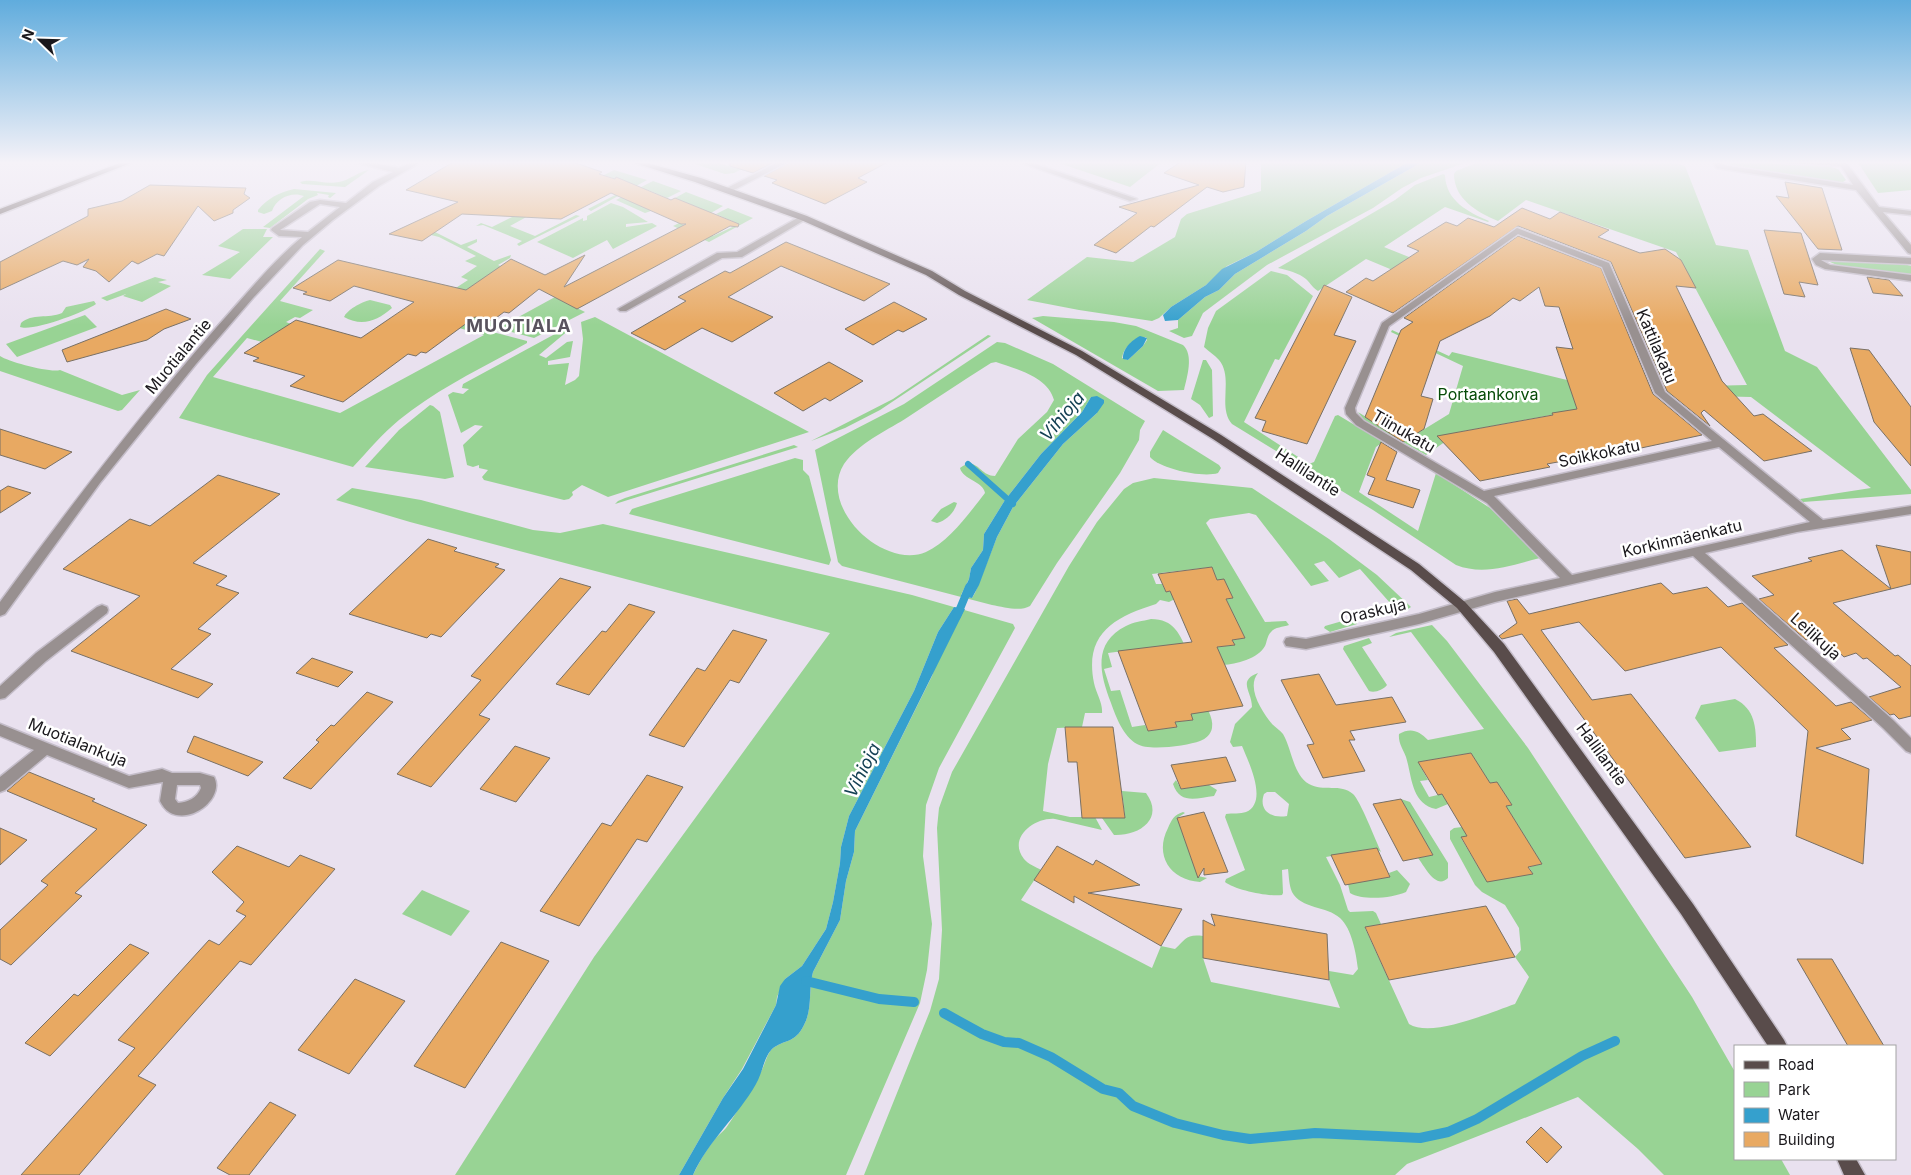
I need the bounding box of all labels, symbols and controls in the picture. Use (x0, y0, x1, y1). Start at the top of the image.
north arrow (15, 15, 65, 65)
text: N (18, 26, 37, 43)
street label: Kattilakatu (1632, 306, 1682, 386)
street label: Muotialantie (141, 314, 215, 398)
district label: MUOTIALA (466, 315, 572, 336)
park label: Portaankorva (1438, 384, 1538, 404)
water label: Vihioja (1035, 387, 1089, 445)
street label: Tiinukatu (1369, 405, 1439, 457)
street label: Soikkokatu (1556, 435, 1642, 471)
street label: Hallilantie (1272, 444, 1344, 500)
street label: Korkinmäenkatu (1620, 514, 1744, 562)
street label: Oraskuja (1338, 594, 1408, 628)
street label: Leilikuja (1787, 608, 1845, 664)
street label: Muotialankuja (26, 713, 130, 771)
street label: Hallilantie (1572, 718, 1632, 790)
water label: Vihioja (839, 739, 885, 801)
legend (1734, 1045, 1896, 1160)
text: Road (1778, 1055, 1814, 1074)
text: Park (1778, 1080, 1811, 1099)
text: Water (1778, 1105, 1820, 1124)
text: Building (1778, 1130, 1835, 1149)

